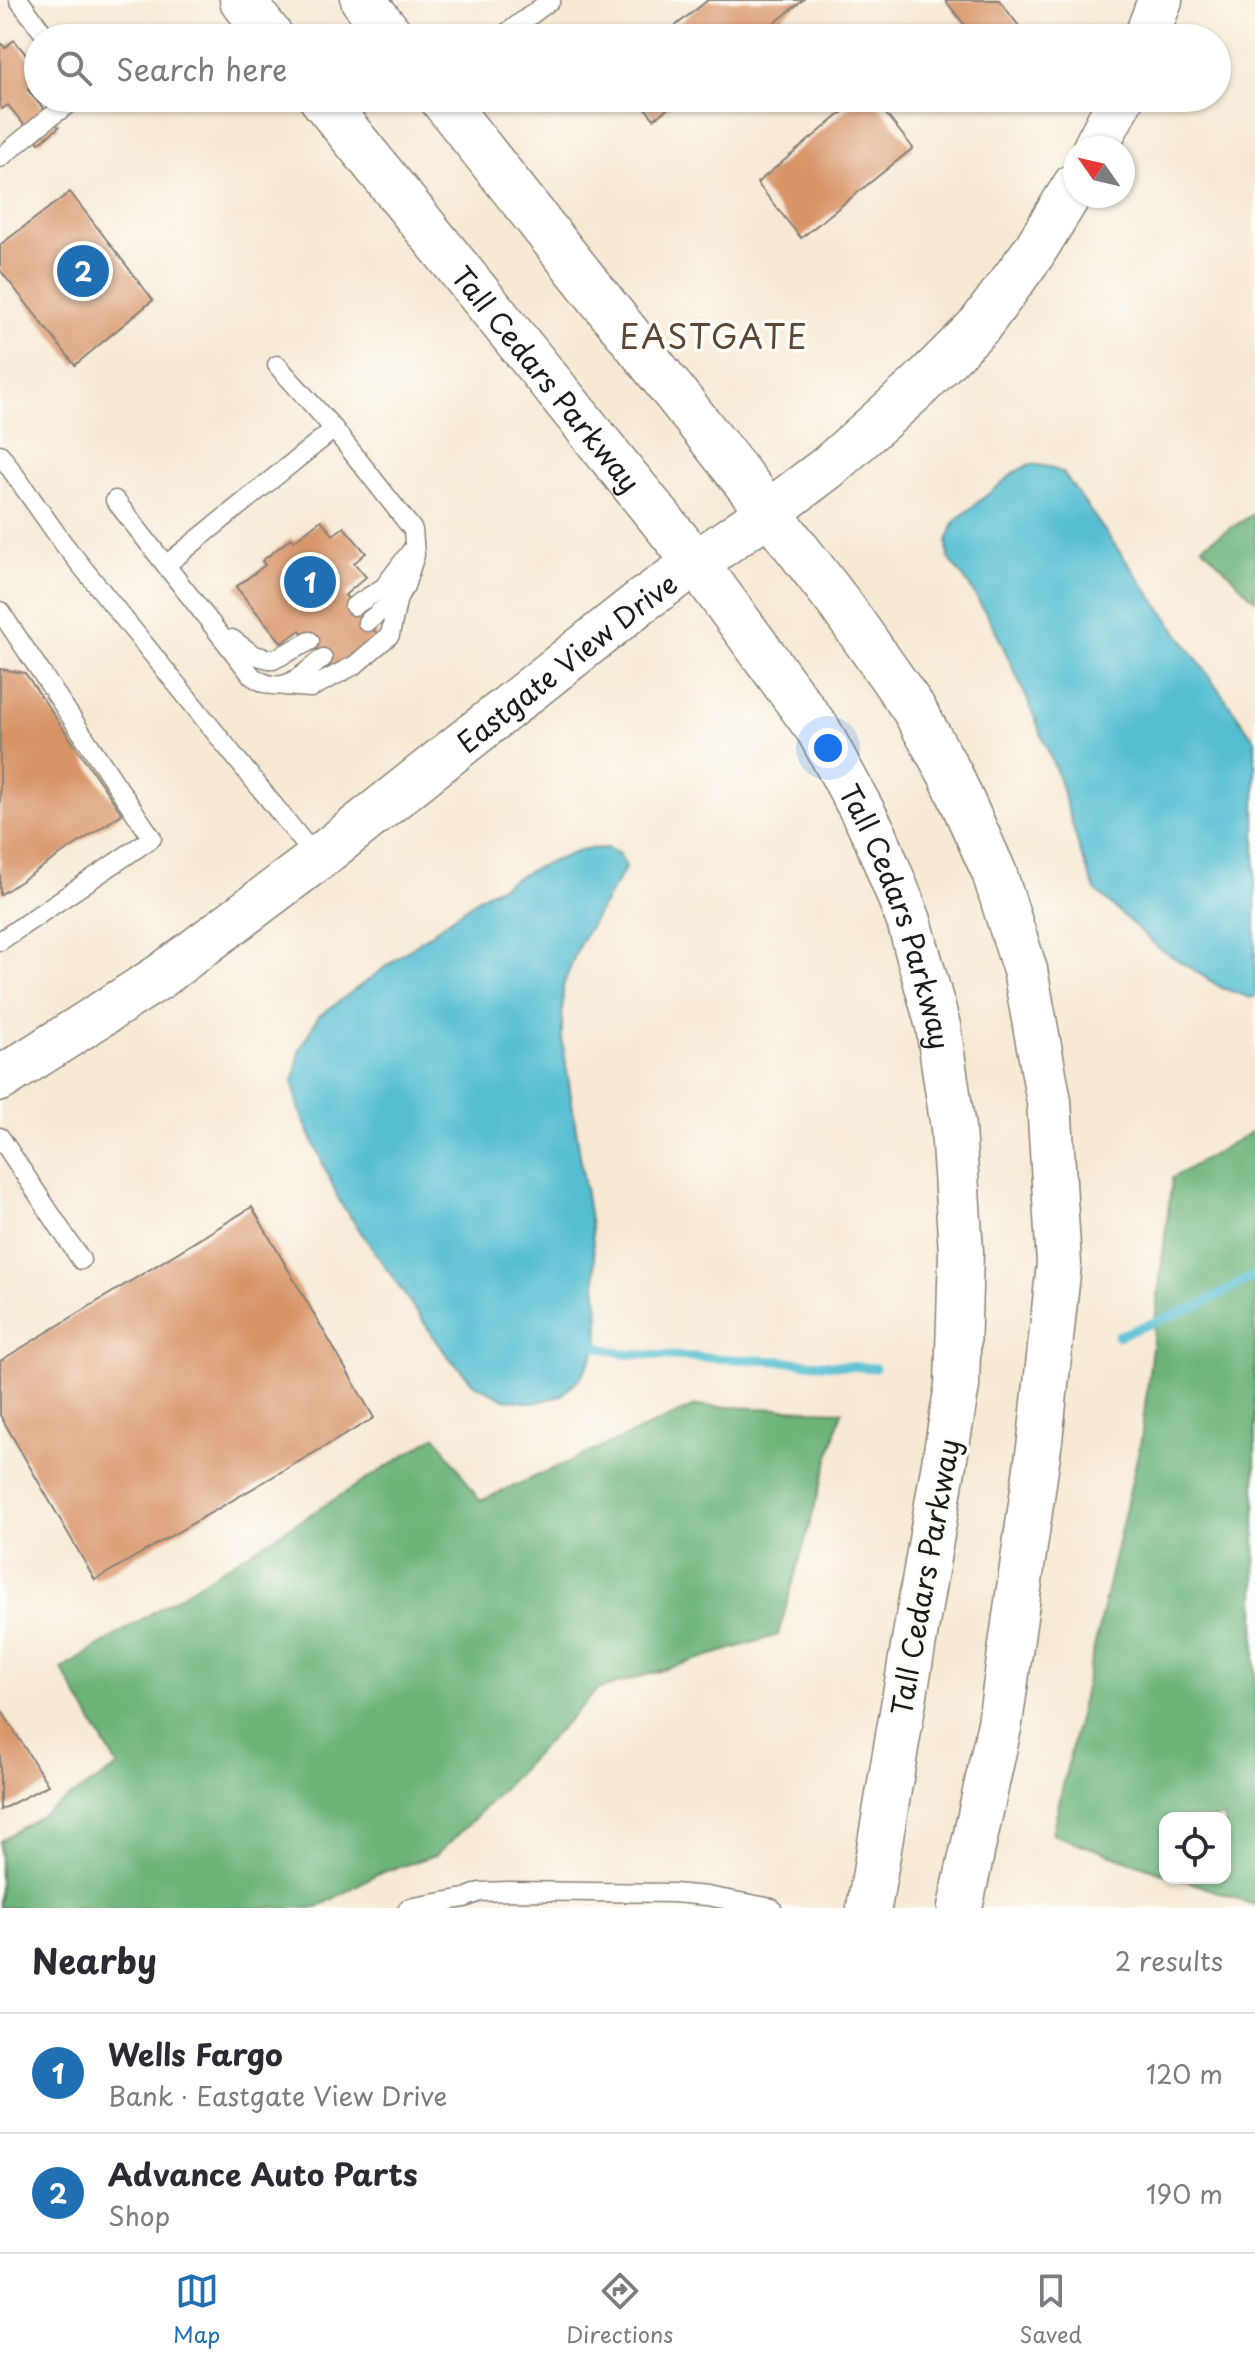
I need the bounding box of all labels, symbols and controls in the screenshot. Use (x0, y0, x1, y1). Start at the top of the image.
search box (24, 24, 1231, 112)
icon: search (52, 46, 96, 90)
text: Search here (116, 46, 288, 91)
north arrow (1063, 136, 1135, 208)
pin: 2 (57, 241, 109, 301)
street label: Tall Cedars Parkway (442, 256, 652, 501)
district label: EASTGATE (619, 312, 809, 360)
pin: 1 (284, 552, 336, 612)
street label: Eastgate View Drive (447, 561, 685, 762)
your location (808, 728, 848, 768)
street label: Tall Cedars Parkway (830, 776, 963, 1052)
street label: Tall Cedars Parkway (878, 1435, 970, 1719)
map controls (1159, 1812, 1231, 1884)
button: locate (1159, 1812, 1231, 1884)
text: Nearby (32, 1934, 157, 1986)
text: 2 results (1115, 1941, 1223, 1980)
text: Wells Fargo (108, 2031, 283, 2076)
text: 1 (52, 2054, 64, 2093)
text: 120 m (1146, 2054, 1223, 2093)
text: Bank · Eastgate View Drive (108, 2076, 447, 2115)
text: Advance Auto Parts (108, 2151, 418, 2196)
text: 2 (49, 2174, 67, 2213)
text: 190 m (1146, 2174, 1223, 2213)
text: Shop (108, 2196, 170, 2235)
tab: Map (173, 2269, 220, 2350)
tab: Directions (566, 2269, 673, 2350)
tab: Saved (1019, 2269, 1082, 2350)

